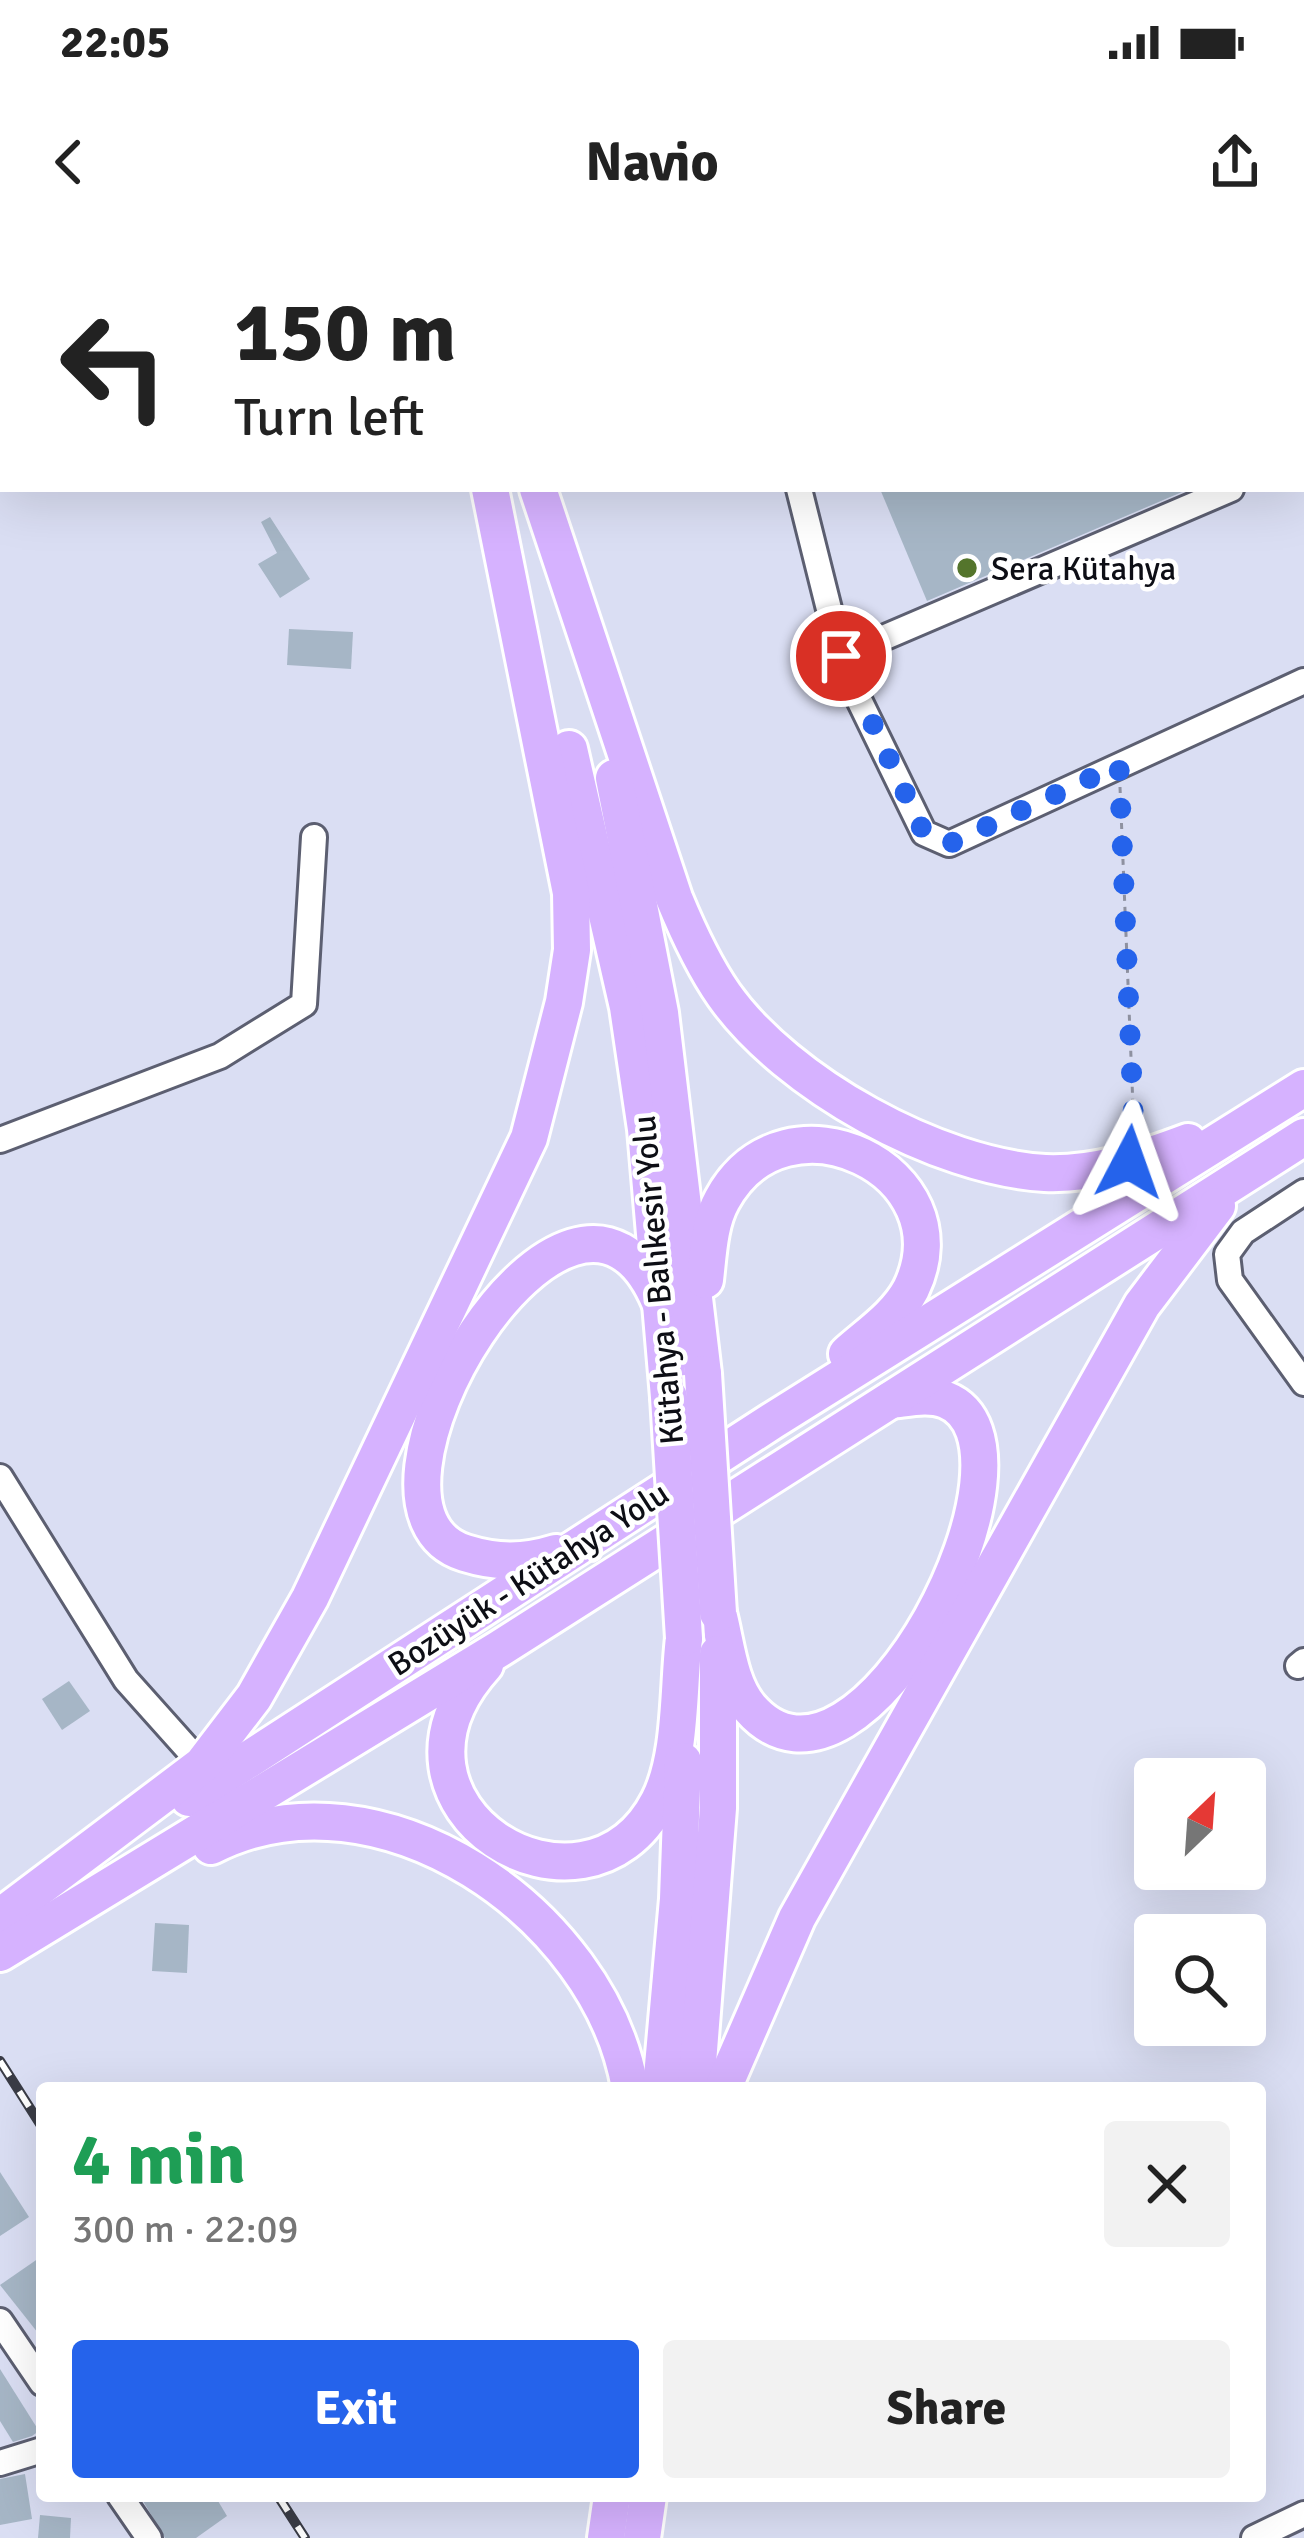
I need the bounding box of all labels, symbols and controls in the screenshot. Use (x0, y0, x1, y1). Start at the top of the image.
text: 22:05 (60, 15, 170, 70)
icon: back (36, 129, 102, 195)
text: Navio (585, 129, 719, 196)
icon: share (1202, 129, 1268, 195)
text: 150 m (234, 281, 456, 385)
icon: left (36, 288, 192, 444)
text: Turn left (234, 384, 424, 451)
place label: Sera Kütahya (991, 549, 1176, 590)
marker: Sera Kütahya (954, 555, 980, 581)
pin (790, 605, 892, 707)
icon: arrive (808, 623, 874, 689)
position arrow (1066, 1099, 1192, 1225)
street label: Kütahya - Balıkesir Yolu (624, 1114, 693, 1446)
street label: Bozüyük - Kütahya Yolu (381, 1473, 677, 1685)
north arrow (1134, 1758, 1266, 1890)
map controls (1134, 1758, 1266, 2046)
button: search (1134, 1914, 1266, 2046)
text: 4 min (72, 2115, 246, 2204)
button: close (1104, 2121, 1230, 2247)
text: 300 m · 22:09 (72, 2205, 299, 2253)
button: Exit (72, 2340, 639, 2478)
button: Share (663, 2340, 1230, 2478)

